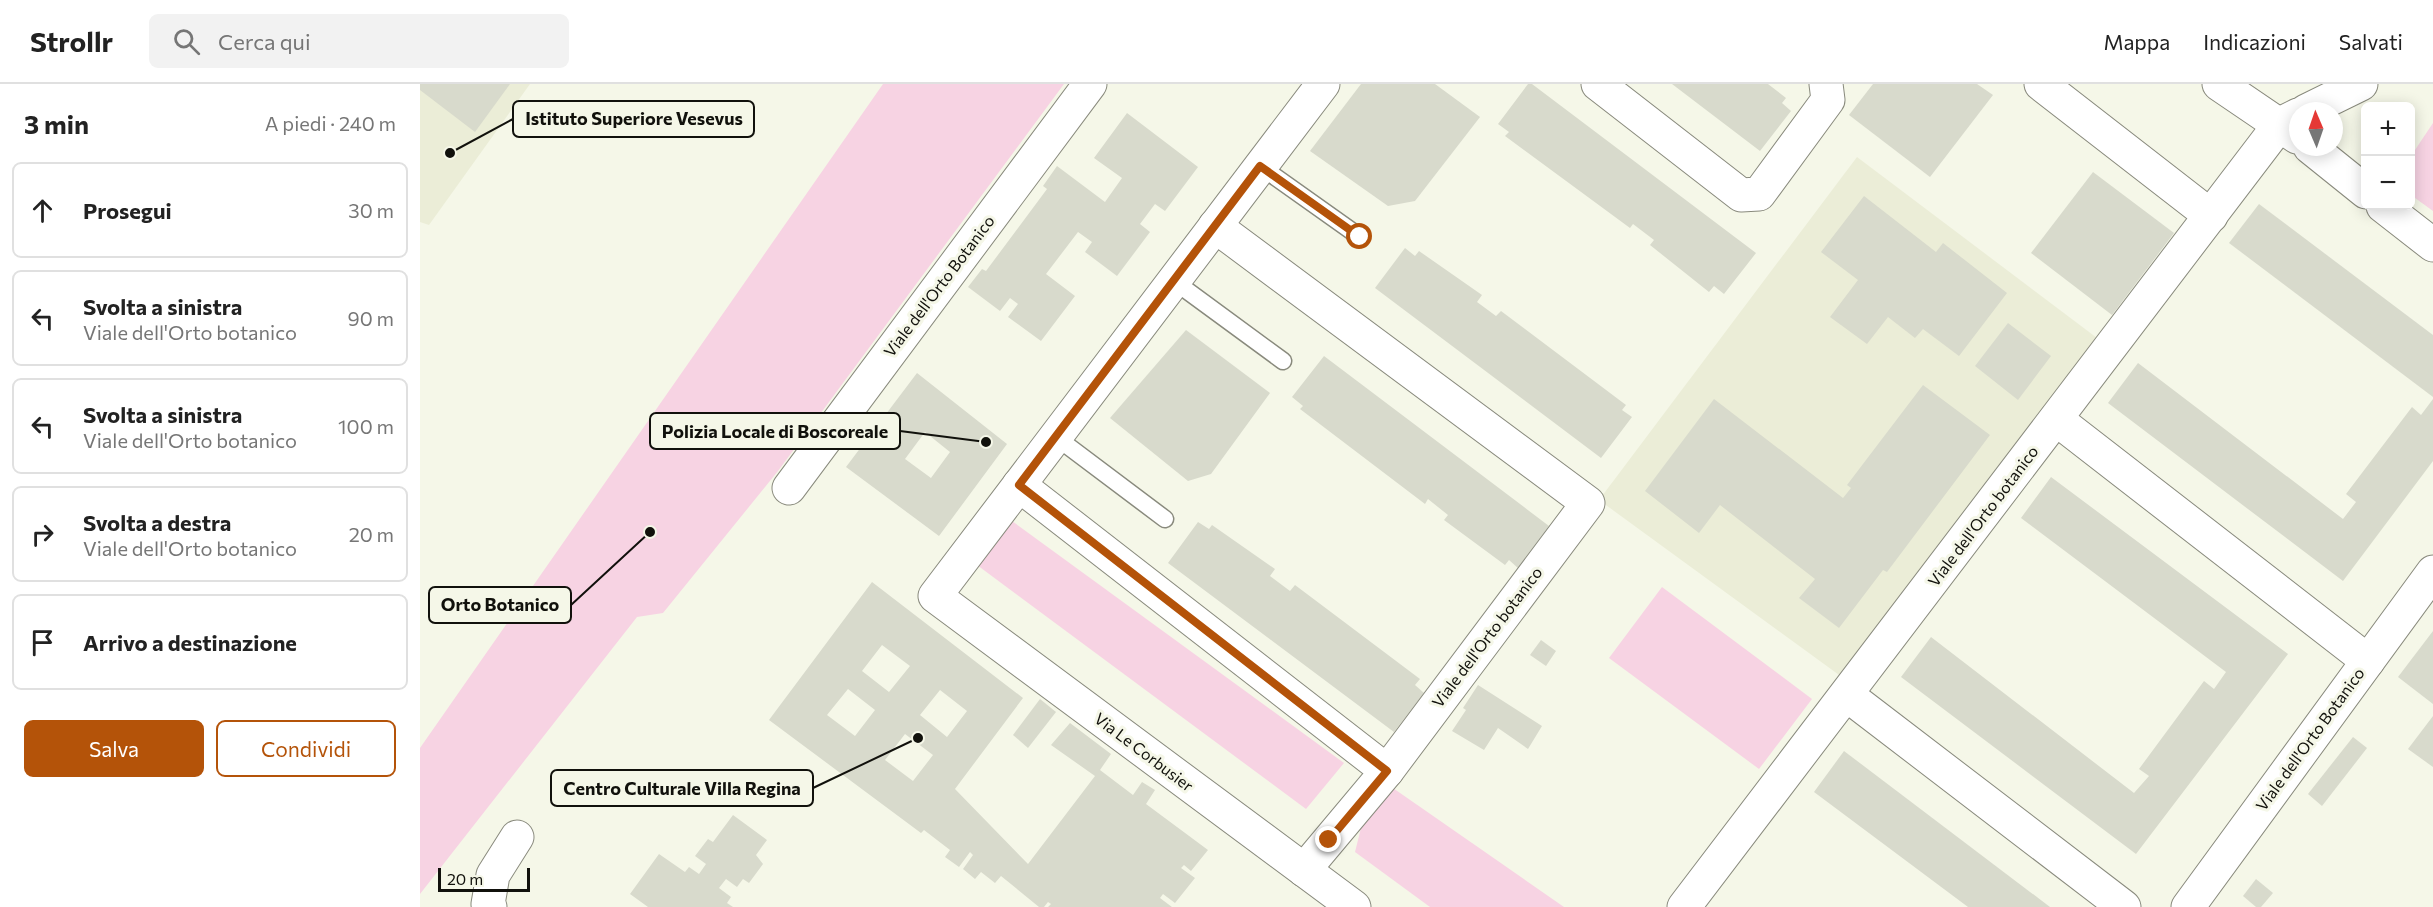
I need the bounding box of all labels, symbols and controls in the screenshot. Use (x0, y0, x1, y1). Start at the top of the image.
search box (149, 14, 569, 68)
text: Strollr (30, 24, 113, 58)
icon: search (170, 25, 203, 58)
text: Cerca qui (218, 28, 311, 55)
text: Mappa (2103, 29, 2170, 54)
text: Indicazioni (2203, 29, 2306, 54)
text: Salvati (2339, 29, 2403, 54)
callout: Istituto Superiore Vesevus (513, 101, 754, 137)
north arrow (2289, 102, 2343, 156)
map controls (2361, 102, 2415, 210)
button: + (2361, 102, 2415, 156)
text: Istituto Superiore Vesevus (525, 107, 743, 129)
text: 3 min (24, 108, 89, 139)
text: A piedi · 240 m (265, 111, 396, 135)
button: − (2361, 156, 2415, 210)
icon: ahead (26, 194, 59, 227)
text: Prosegui (83, 197, 172, 224)
text: 30 m (348, 198, 394, 222)
street label: Viale dell'Orto Botanico (879, 211, 998, 360)
route start (1346, 223, 1372, 249)
text: Svolta a sinistra (83, 293, 242, 320)
icon: left (26, 302, 59, 335)
text: 90 m (348, 306, 394, 330)
text: Viale dell'Orto botanico (83, 320, 297, 344)
text: Svolta a sinistra (83, 401, 242, 428)
icon: left (26, 410, 59, 443)
callout: Polizia Locale di Boscoreale (650, 413, 900, 449)
text: 100 m (338, 414, 394, 438)
text: Polizia Locale di Boscoreale (662, 420, 888, 442)
text: Viale dell'Orto botanico (83, 428, 297, 452)
street label: Viale dell'Orto botanico (1923, 442, 2042, 590)
text: Svolta a destra (83, 509, 231, 536)
icon: right (26, 518, 59, 551)
text: 20 m (349, 522, 394, 546)
text: Viale dell'Orto botanico (83, 536, 297, 560)
street label: Viale dell'Orto botanico (1427, 563, 1546, 711)
callout: Orto Botanico (429, 587, 571, 623)
text: Orto Botanico (441, 593, 559, 615)
icon: arrive (26, 626, 59, 659)
text: Arrivo a destinazione (83, 629, 297, 656)
street label: Viale dell'Orto Botanico (2251, 664, 2368, 814)
street label: Via Le Corbusier (1091, 708, 1198, 795)
button: Salva (24, 720, 204, 777)
button: Condividi (216, 720, 396, 777)
callout: Centro Culturale Villa Regina (551, 770, 813, 806)
text: Centro Culturale Villa Regina (563, 777, 801, 799)
route end (1315, 826, 1341, 852)
scale bar (438, 865, 530, 892)
text: 20 m (447, 869, 483, 888)

